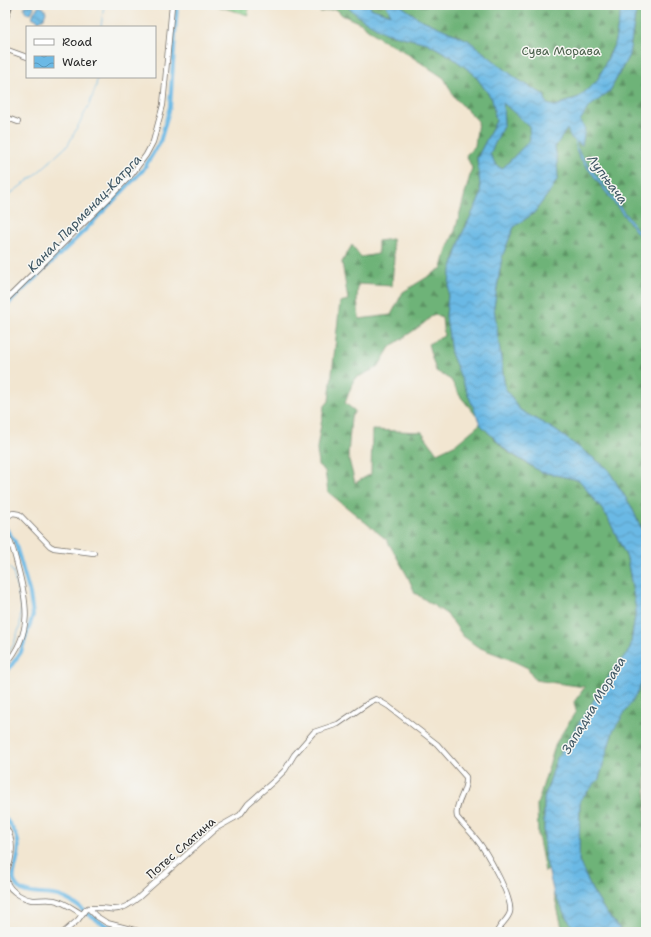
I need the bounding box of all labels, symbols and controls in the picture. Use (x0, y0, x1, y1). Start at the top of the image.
legend (26, 26, 156, 78)
text: Road (62, 34, 93, 50)
park label: Сува Морава (522, 43, 601, 59)
text: Water (62, 54, 98, 70)
water label: Лупњача (583, 150, 632, 207)
water label: Канал Парменац-Катрга (24, 151, 145, 276)
water label: Западна Морава (558, 653, 629, 757)
street label: Потес Слатина (143, 813, 219, 882)

